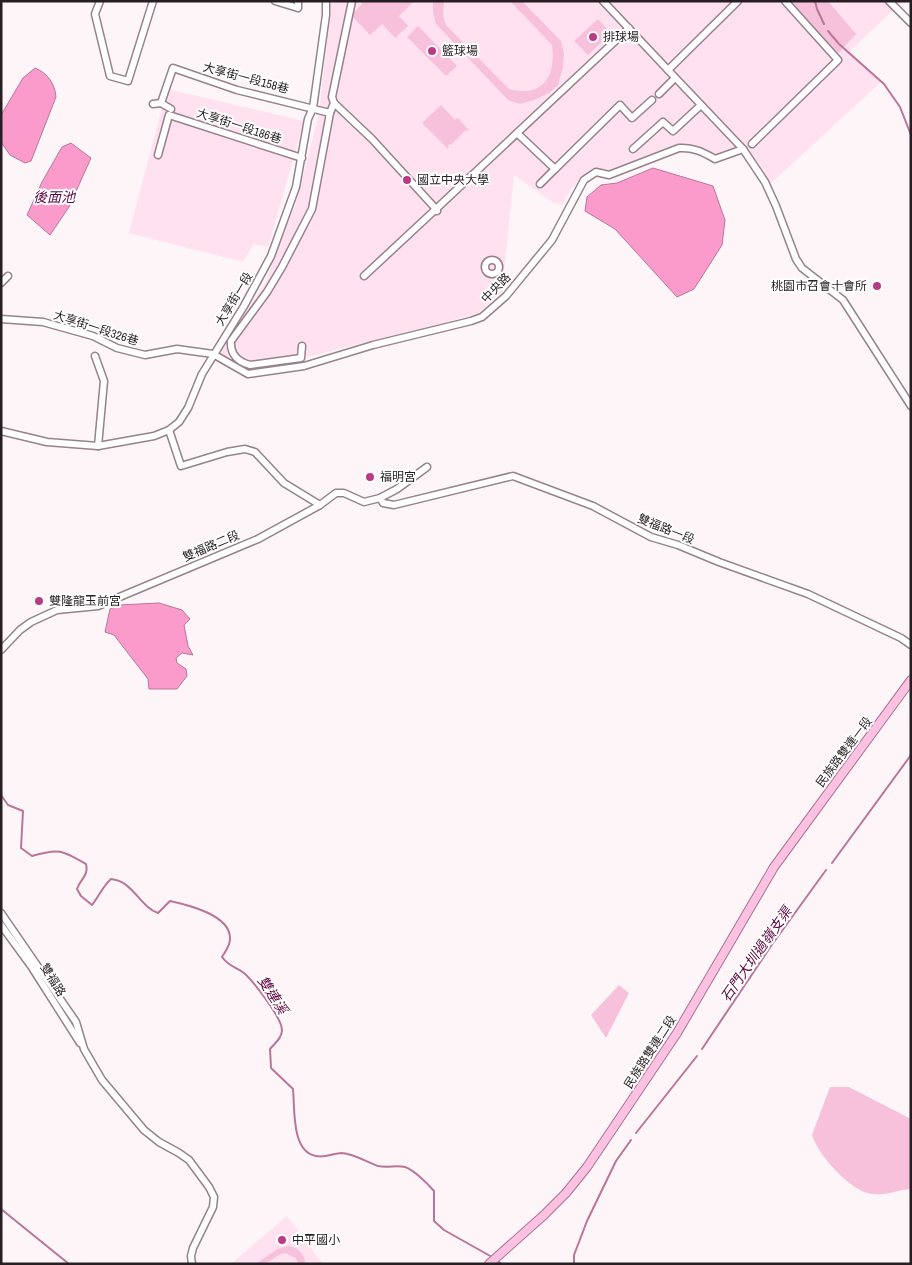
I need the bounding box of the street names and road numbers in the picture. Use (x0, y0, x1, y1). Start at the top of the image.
street label: 大享街一段158巷 (201, 59, 291, 97)
street label: 大享街一段186巷 (194, 105, 284, 147)
street label: 大享街一段 (212, 269, 256, 329)
street label: 中央路 (478, 269, 514, 307)
street label: 大享街一段326巷 (51, 307, 141, 349)
street label: 雙福路一段 (635, 510, 697, 548)
street label: 雙福路二段 (180, 527, 242, 565)
street label: 民族路雙連一段 (812, 714, 876, 790)
street label: 雙福路 (37, 960, 69, 1000)
street label: 民族路雙連二段 (620, 1012, 680, 1092)

